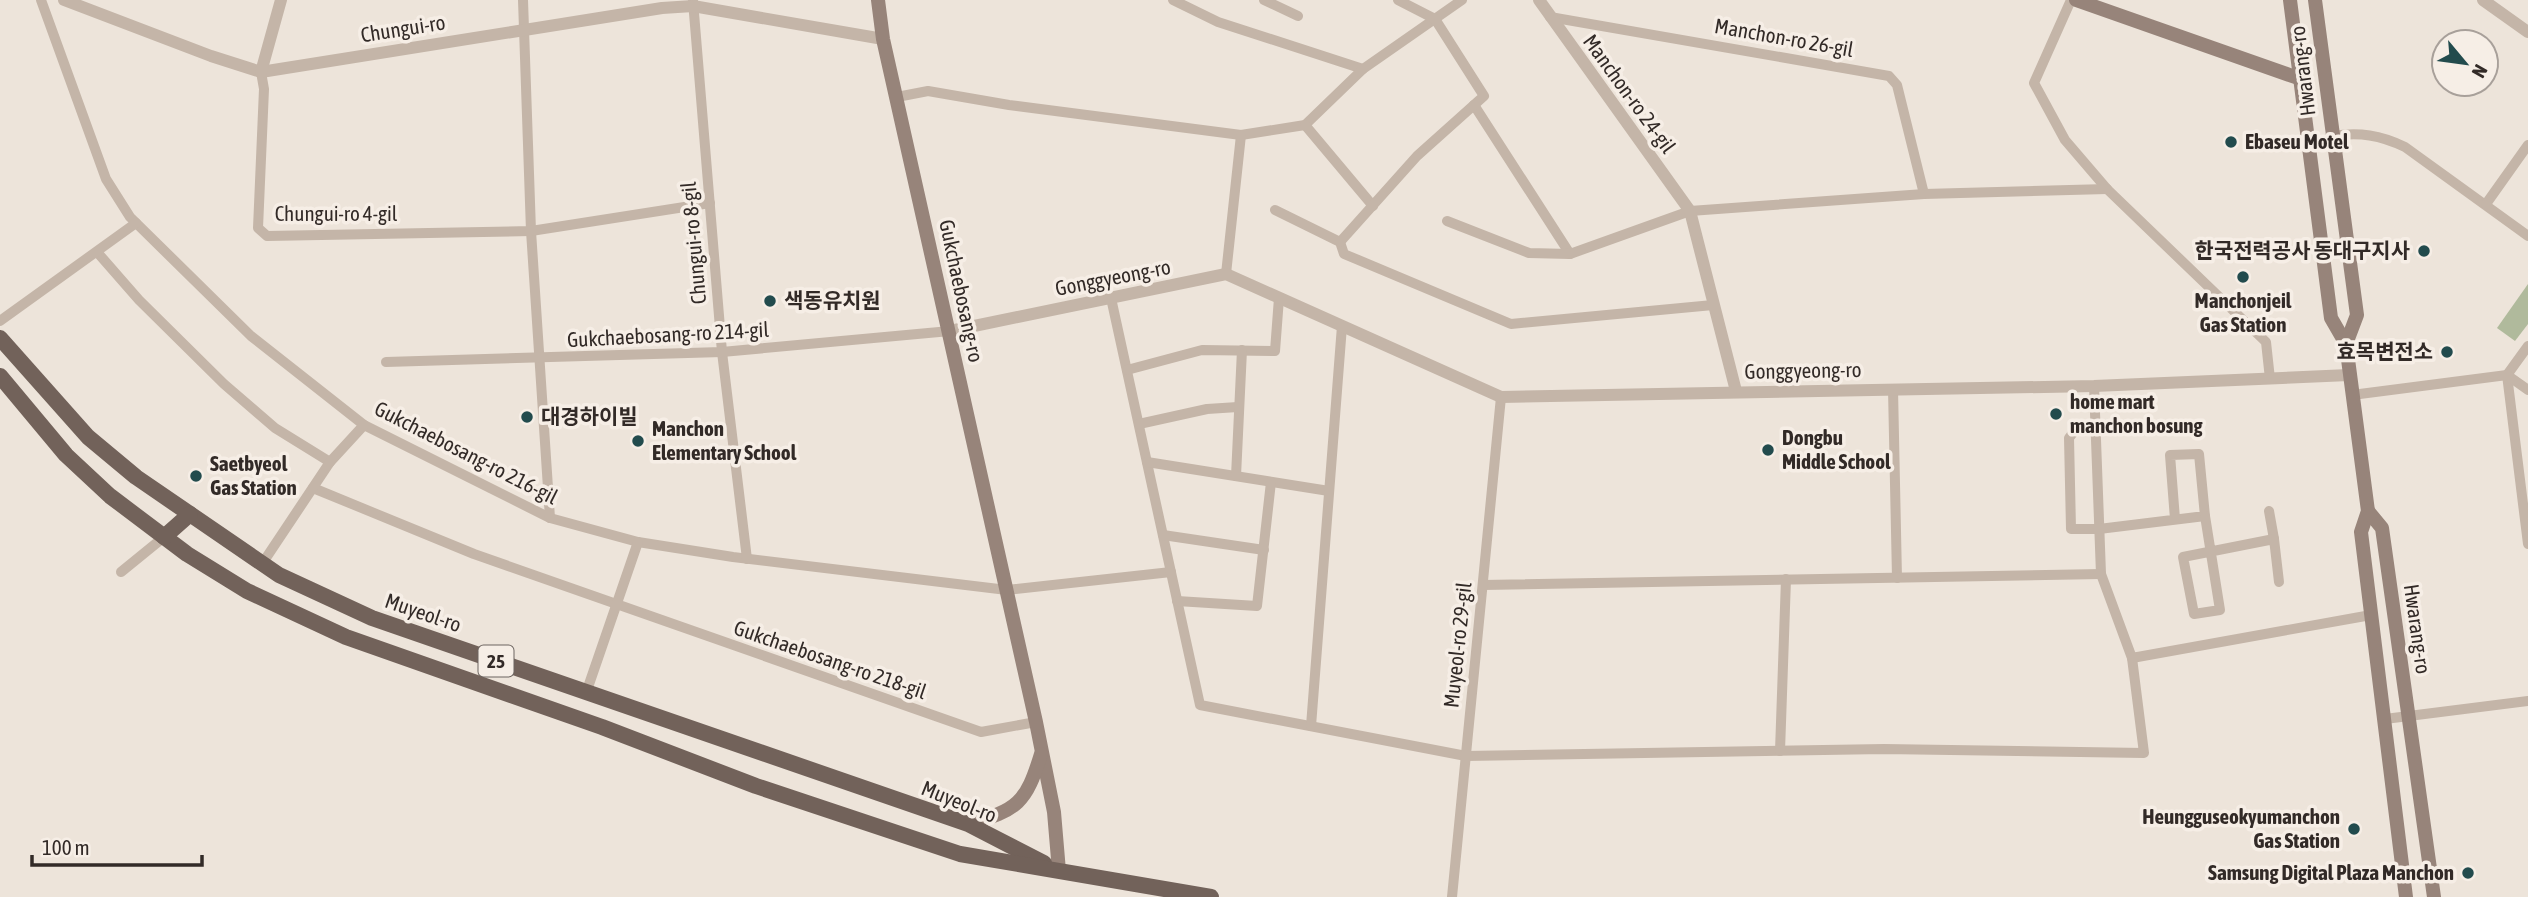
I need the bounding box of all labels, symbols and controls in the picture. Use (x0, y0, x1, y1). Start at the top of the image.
street label: Chungui-ro (359, 9, 447, 47)
street label: Manchon-ro 26-gil (1713, 13, 1856, 61)
street label: Hwarang-ro (2285, 25, 2319, 117)
north arrow (2430, 28, 2500, 98)
street label: Manchon-ro 24-gil (1579, 29, 1681, 158)
text: N (2468, 61, 2492, 81)
place label: Ebaseu Motel (2245, 129, 2349, 153)
marker: Ebaseu Motel (2223, 134, 2239, 150)
street label: Chungui-ro 8-gil (676, 180, 710, 305)
street label: Chungui-ro 4-gil (275, 201, 398, 225)
street label: Gukchaebosang-ro (935, 217, 989, 364)
place label: 한국전력공사 동대구지사 (2195, 238, 2410, 262)
marker: 한국전력공사 동대구지사 (2416, 243, 2432, 259)
street label: Gonggyeong-ro (1053, 254, 1173, 300)
marker: Manchonjeil Gas Station (2235, 269, 2251, 285)
place label: 색동유치원 (784, 288, 881, 312)
place label: Manchonjeil Gas Station (2195, 288, 2292, 336)
marker: 색동유치원 (762, 293, 778, 309)
street label: Gukchaebosang-ro 214-gil (566, 317, 770, 351)
place label: 효목변전소 (2336, 339, 2433, 363)
marker: 효목변전소 (2439, 344, 2455, 360)
street label: Gonggyeong-ro (1744, 357, 1862, 383)
place label: home mart manchon bosung (2070, 389, 2204, 437)
street label: Gukchaebosang-ro 216-gil (371, 396, 562, 509)
place label: 대경하이빌 (541, 404, 638, 428)
marker: home mart manchon bosung (2048, 406, 2064, 422)
marker: 대경하이빌 (519, 409, 535, 425)
place label: Manchon Elementary School (652, 416, 797, 464)
place label: Dongbu Middle School (1782, 425, 1891, 473)
marker: Manchon Elementary School (630, 433, 646, 449)
marker: Dongbu Middle School (1760, 442, 1776, 458)
place label: Saetbyeol Gas Station (210, 451, 297, 499)
marker: Saetbyeol Gas Station (188, 468, 204, 484)
street label: Muyeol-ro 29-gil (1438, 580, 1476, 709)
street label: Hwarang-ro (2400, 582, 2436, 675)
street label: Muyeol-ro (382, 588, 465, 636)
street label: Gukchaebosang-ro 218-gil (731, 615, 930, 703)
road number: 25 (478, 646, 514, 676)
street label: Muyeol-ro (918, 775, 1000, 827)
place label: Heungguseokyumanchon Gas Station (2142, 804, 2340, 852)
marker: Heungguseokyumanchon Gas Station (2346, 821, 2362, 837)
scale bar (32, 824, 201, 868)
text: 100 m (42, 835, 90, 859)
place label: Samsung Digital Plaza Manchon (2208, 860, 2454, 884)
marker: Samsung Digital Plaza Manchon (2460, 865, 2476, 881)

